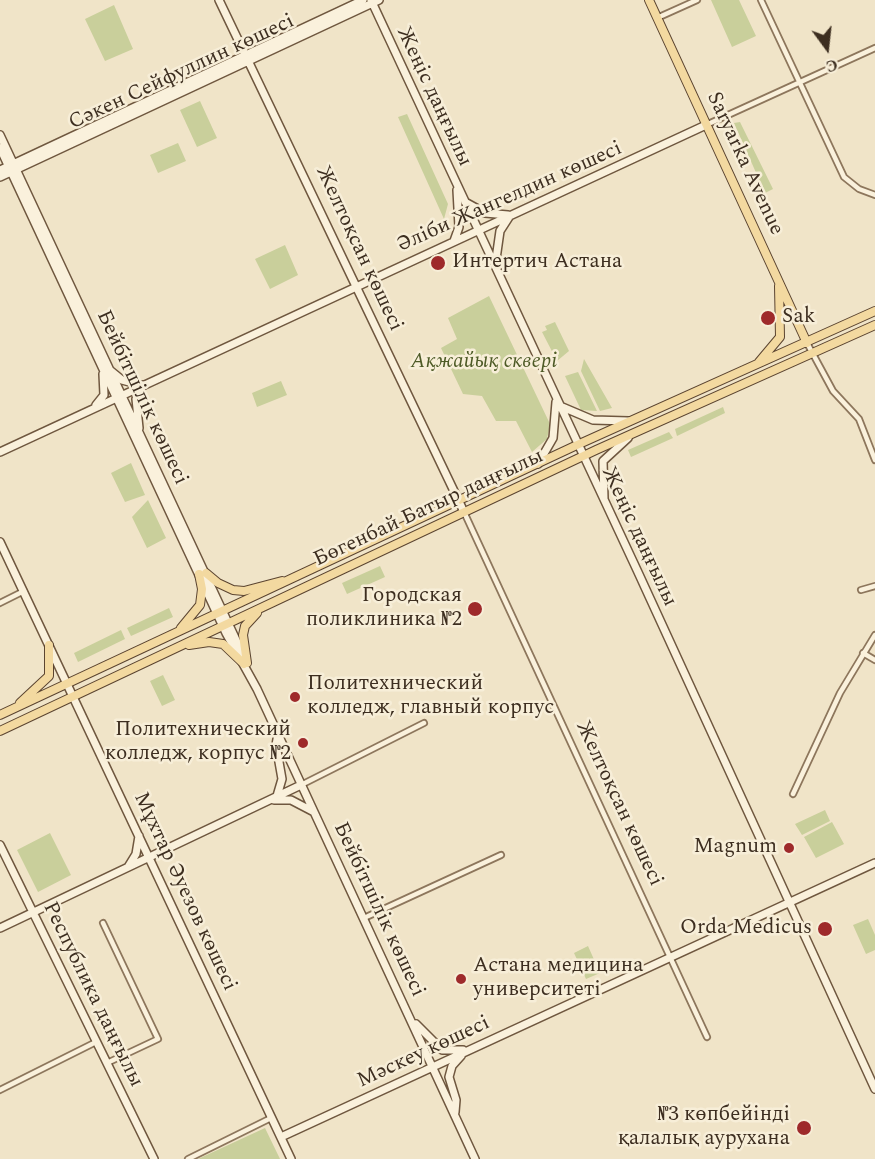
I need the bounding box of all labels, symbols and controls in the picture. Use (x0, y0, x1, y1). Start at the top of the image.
street label: Сәкен Сейфуллин көшесі (65, 10, 299, 136)
north arrow (797, 18, 857, 78)
street label: Жеңіс даңғылы (390, 23, 476, 171)
text: С (823, 52, 840, 78)
street label: Saryarka Avenue (700, 88, 788, 240)
street label: Әліби Жангелдин көшесі (394, 137, 626, 259)
street label: Желтоқсан көшесі (309, 162, 407, 336)
place label: Интертич Астана (452, 250, 622, 276)
marker: Интертич Астана (429, 254, 447, 272)
place label: Sak (782, 305, 815, 331)
street label: Бейбітшілік көшесі (90, 307, 192, 489)
marker: Sak (759, 309, 777, 327)
park label: Ақжайық сквері (411, 350, 557, 376)
street label: Бөгенбай Батыр даңғылы (310, 445, 548, 573)
street label: Жеңіс даңғылы (595, 463, 681, 611)
place label: Городская поликлиника №2 (306, 584, 462, 634)
marker: Городская поликлиника №2 (466, 600, 484, 618)
place label: Политехнический колледж, главный корпус (307, 672, 554, 722)
marker: Политехнический колледж, главный корпус (288, 690, 302, 704)
street label: Желтоқсан көшесі (569, 717, 667, 891)
place label: Политехнический колледж, корпус №2 (105, 718, 291, 768)
marker: Политехнический колледж, корпус №2 (296, 736, 310, 750)
street label: Мұхтар Әуезов көшесі (127, 789, 241, 995)
street label: Бейбітшілік көшесі (327, 819, 429, 1001)
place label: Magnum (693, 835, 777, 861)
marker: Magnum (782, 841, 796, 855)
street label: Республика даңғылы (36, 898, 148, 1092)
place label: Orda Medicus (680, 916, 812, 942)
marker: Orda Medicus (816, 920, 834, 938)
place label: Астана медицина университеті (473, 954, 644, 1004)
marker: Астана медицина университеті (454, 972, 468, 986)
street label: Мәскеу көшесі (354, 1011, 494, 1095)
place label: №3 көпбейінді қалалық аурухана (618, 1103, 790, 1153)
marker: №3 көпбейінді қалалық аурухана (795, 1119, 813, 1137)

